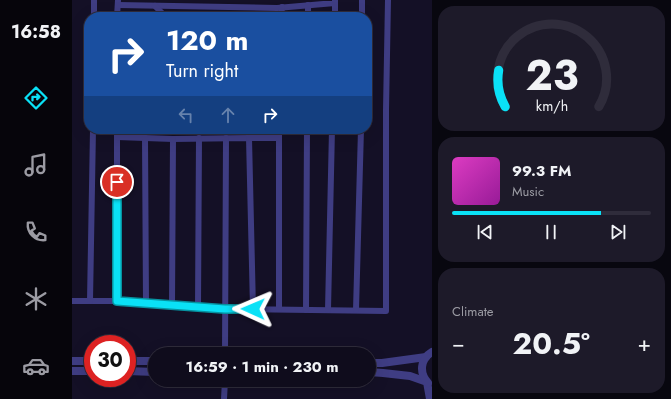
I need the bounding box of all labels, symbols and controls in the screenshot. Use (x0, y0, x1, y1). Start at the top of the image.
text: 16:58 (11, 19, 61, 45)
text: 120 m (166, 20, 249, 61)
icon: right (100, 28, 152, 80)
text: 23 (525, 44, 578, 105)
text: Turn right (166, 58, 238, 84)
icon: directions (22, 84, 50, 112)
text: km/h (535, 95, 568, 115)
icon: left (175, 104, 197, 126)
icon: ahead (217, 104, 239, 126)
icon: right (259, 104, 281, 126)
icon: music (22, 151, 50, 179)
text: 99.3 FM (512, 160, 571, 182)
pin (100, 165, 134, 199)
icon: arrive (106, 171, 128, 193)
text: Music (512, 182, 544, 201)
icon: phone (22, 218, 50, 246)
icon: previous (474, 221, 496, 243)
icon: pause (540, 221, 562, 243)
icon: next (607, 221, 629, 243)
icon: climate (22, 285, 50, 313)
position arrow (232, 288, 274, 330)
text: Climate (452, 302, 493, 321)
text: 20.5° (512, 322, 590, 365)
text: − (452, 327, 465, 359)
text: + (637, 327, 651, 359)
speed limit sign: 30 (84, 335, 136, 387)
icon: car (22, 352, 50, 380)
text: 16:59 · 1 min · 230 m (186, 356, 338, 378)

